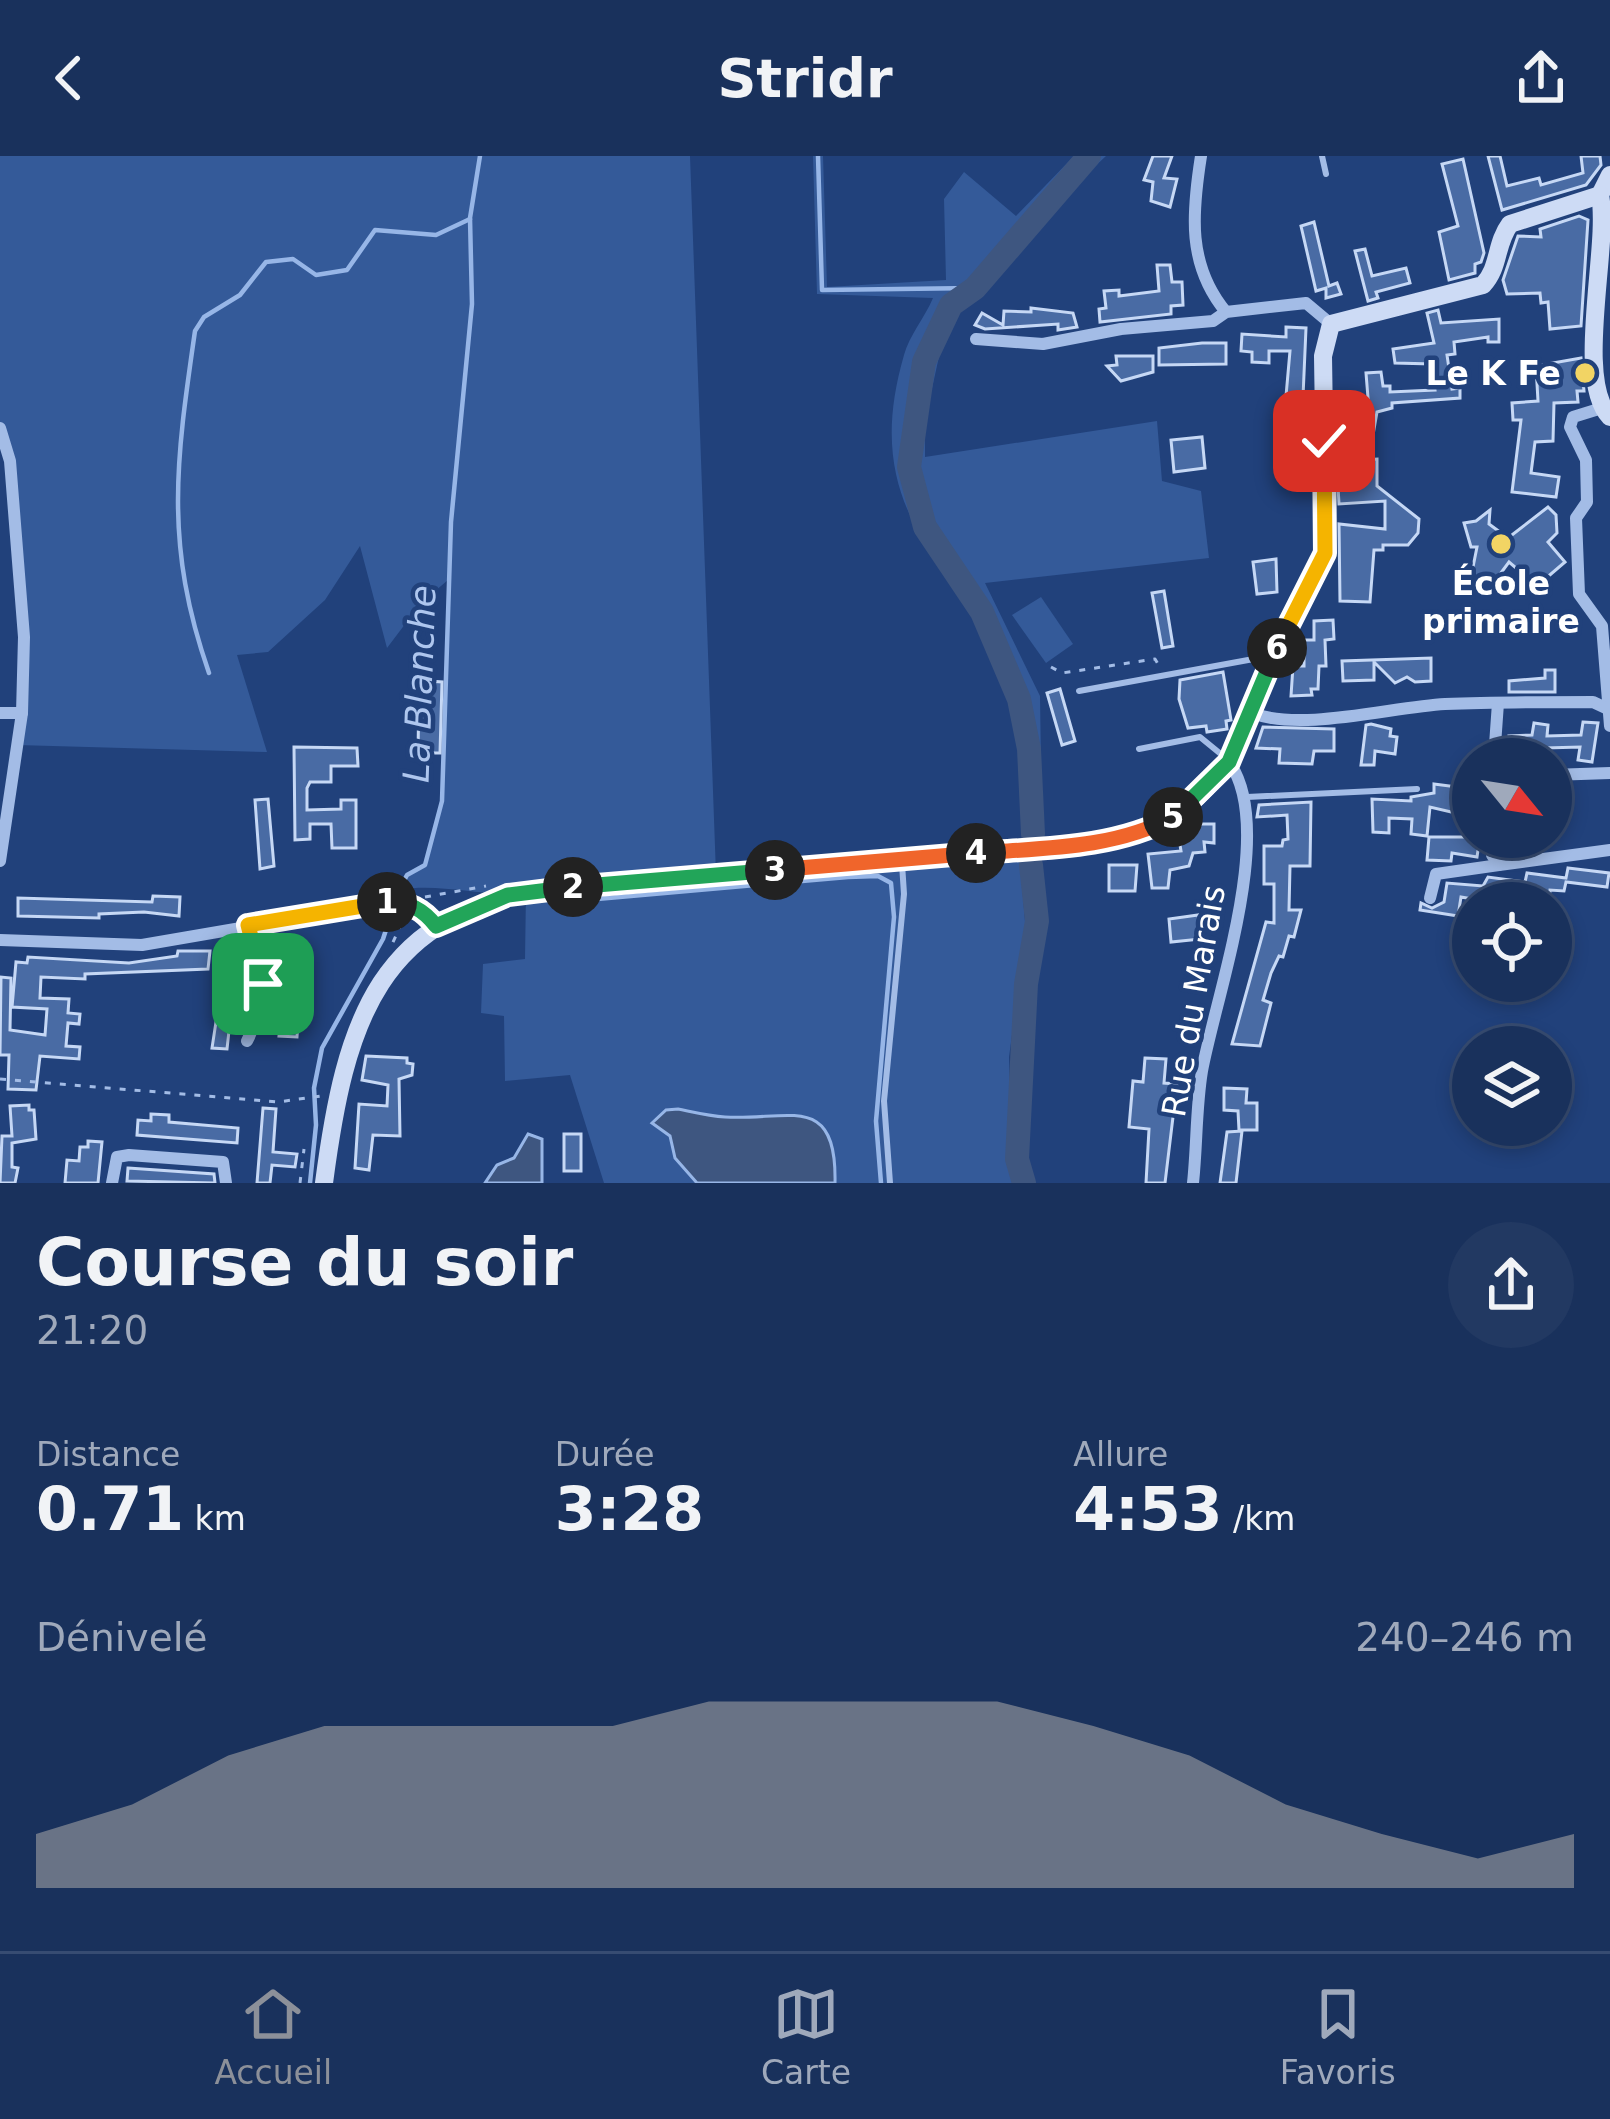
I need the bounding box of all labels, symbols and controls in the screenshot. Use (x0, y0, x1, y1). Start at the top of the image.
icon: back (36, 45, 102, 111)
icon: share (1508, 45, 1574, 111)
text: Stridr (717, 47, 893, 110)
place label: Le K Fe (1425, 354, 1561, 393)
marker: Le K Fe (1572, 360, 1598, 386)
pin (1273, 390, 1375, 492)
icon: check (1291, 408, 1357, 474)
marker: École primaire (1488, 531, 1514, 557)
place label: École primaire (1422, 563, 1580, 641)
water label: La Blanche (396, 584, 443, 784)
pin: 6 (1247, 618, 1307, 678)
text: 6 (1266, 628, 1288, 667)
north arrow (1452, 738, 1572, 858)
map controls (1452, 738, 1572, 1146)
pin: 5 (1143, 787, 1203, 847)
text: 5 (1162, 797, 1184, 836)
pin: 4 (946, 823, 1006, 883)
text: 4 (965, 833, 987, 872)
pin: 3 (745, 840, 805, 900)
text: 3 (764, 850, 786, 889)
pin: 2 (543, 857, 603, 917)
text: 2 (562, 867, 584, 906)
pin: 1 (357, 872, 417, 932)
text: 1 (376, 882, 398, 921)
street label: Rue du Marais (1154, 882, 1233, 1120)
button: locate (1452, 882, 1572, 1002)
pin (212, 933, 314, 1035)
icon: arrive (230, 951, 296, 1017)
button: layers (1452, 1026, 1572, 1146)
button: share (1448, 1222, 1574, 1348)
text: Course du soir (36, 1224, 573, 1301)
text: 21:20 (36, 1308, 148, 1353)
text: Distance (36, 1435, 180, 1474)
text: Durée (555, 1435, 654, 1474)
text: Allure (1073, 1435, 1168, 1474)
text: 0.71 (36, 1474, 184, 1544)
text: 3:28 (555, 1474, 704, 1544)
text: 4:53 (1073, 1474, 1223, 1544)
text: km (184, 1499, 246, 1538)
text: /km (1223, 1499, 1295, 1538)
text: Dénivelé (36, 1615, 207, 1660)
text: 240–246 m (1355, 1615, 1574, 1660)
tab: Accueil (214, 1981, 332, 2092)
tab: Carte (761, 1981, 851, 2092)
tab: Favoris (1280, 1981, 1396, 2092)

